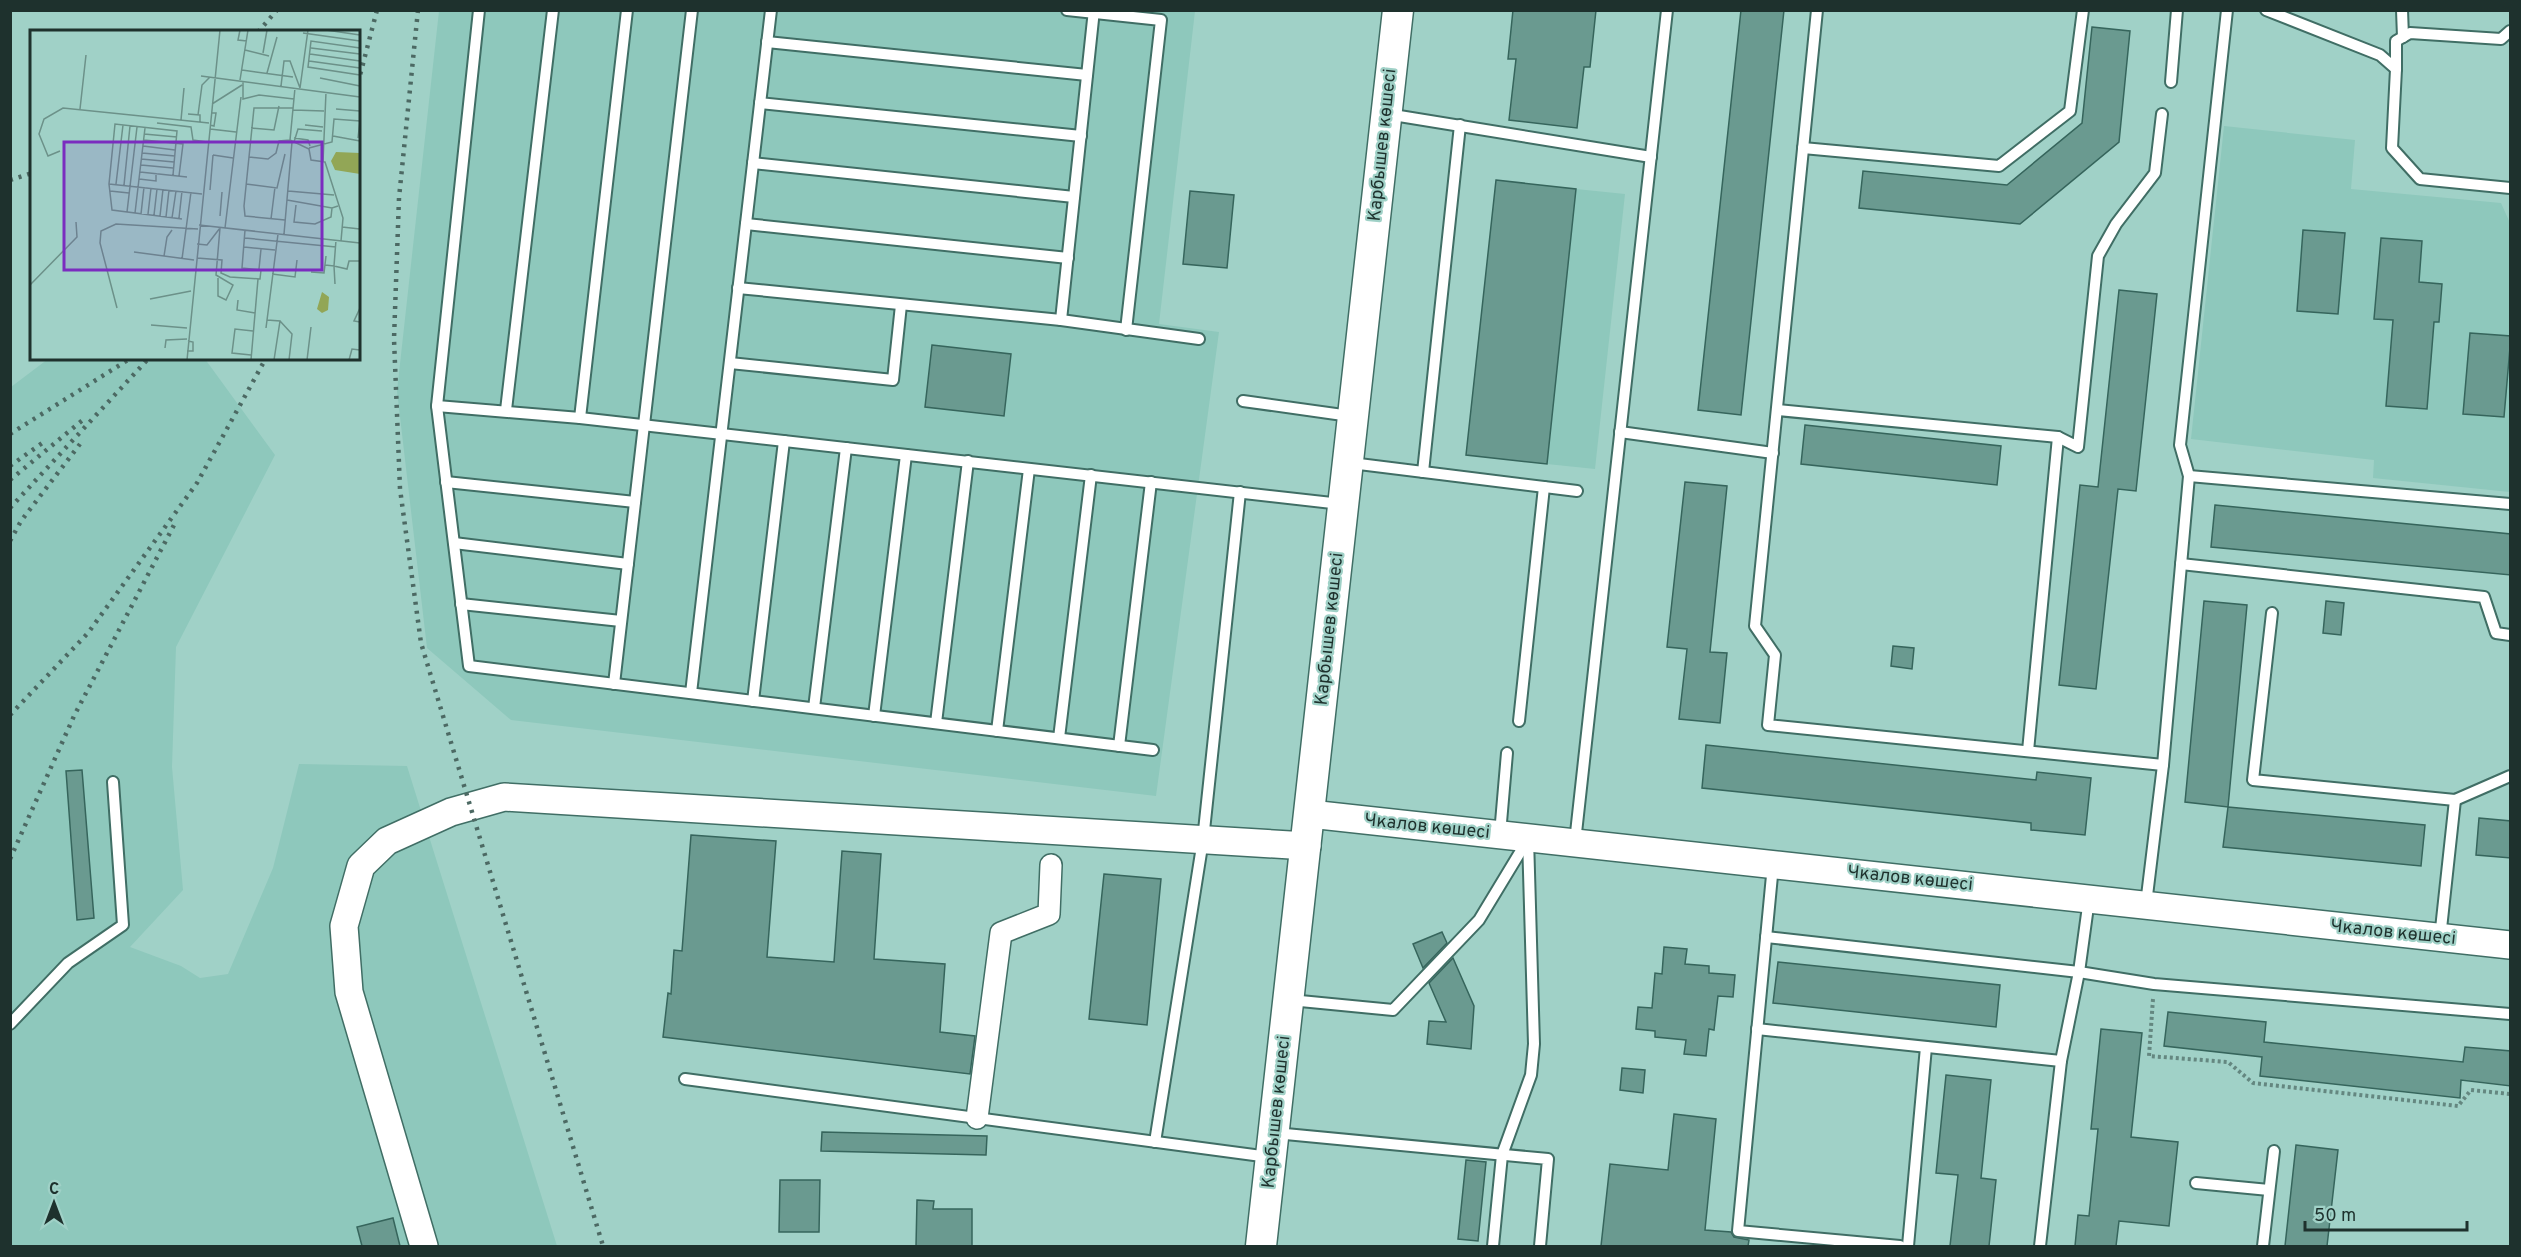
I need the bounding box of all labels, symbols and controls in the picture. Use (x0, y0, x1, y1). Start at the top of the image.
inset map (30, 30, 360, 360)
street label: Карбышев көшесі (1364, 68, 1402, 222)
street label: Карбышев көшесі (1311, 552, 1349, 706)
street label: Чкалов көшесі (1363, 809, 1491, 845)
street label: Чкалов көшесі (1846, 861, 1974, 897)
street label: Чкалов көшесі (2329, 915, 2457, 951)
street label: Карбышев көшесі (1258, 1035, 1296, 1189)
north arrow (24, 1173, 84, 1233)
text: С (49, 1180, 59, 1200)
scale bar (2305, 1194, 2467, 1232)
text: 50 m (2314, 1205, 2356, 1228)

